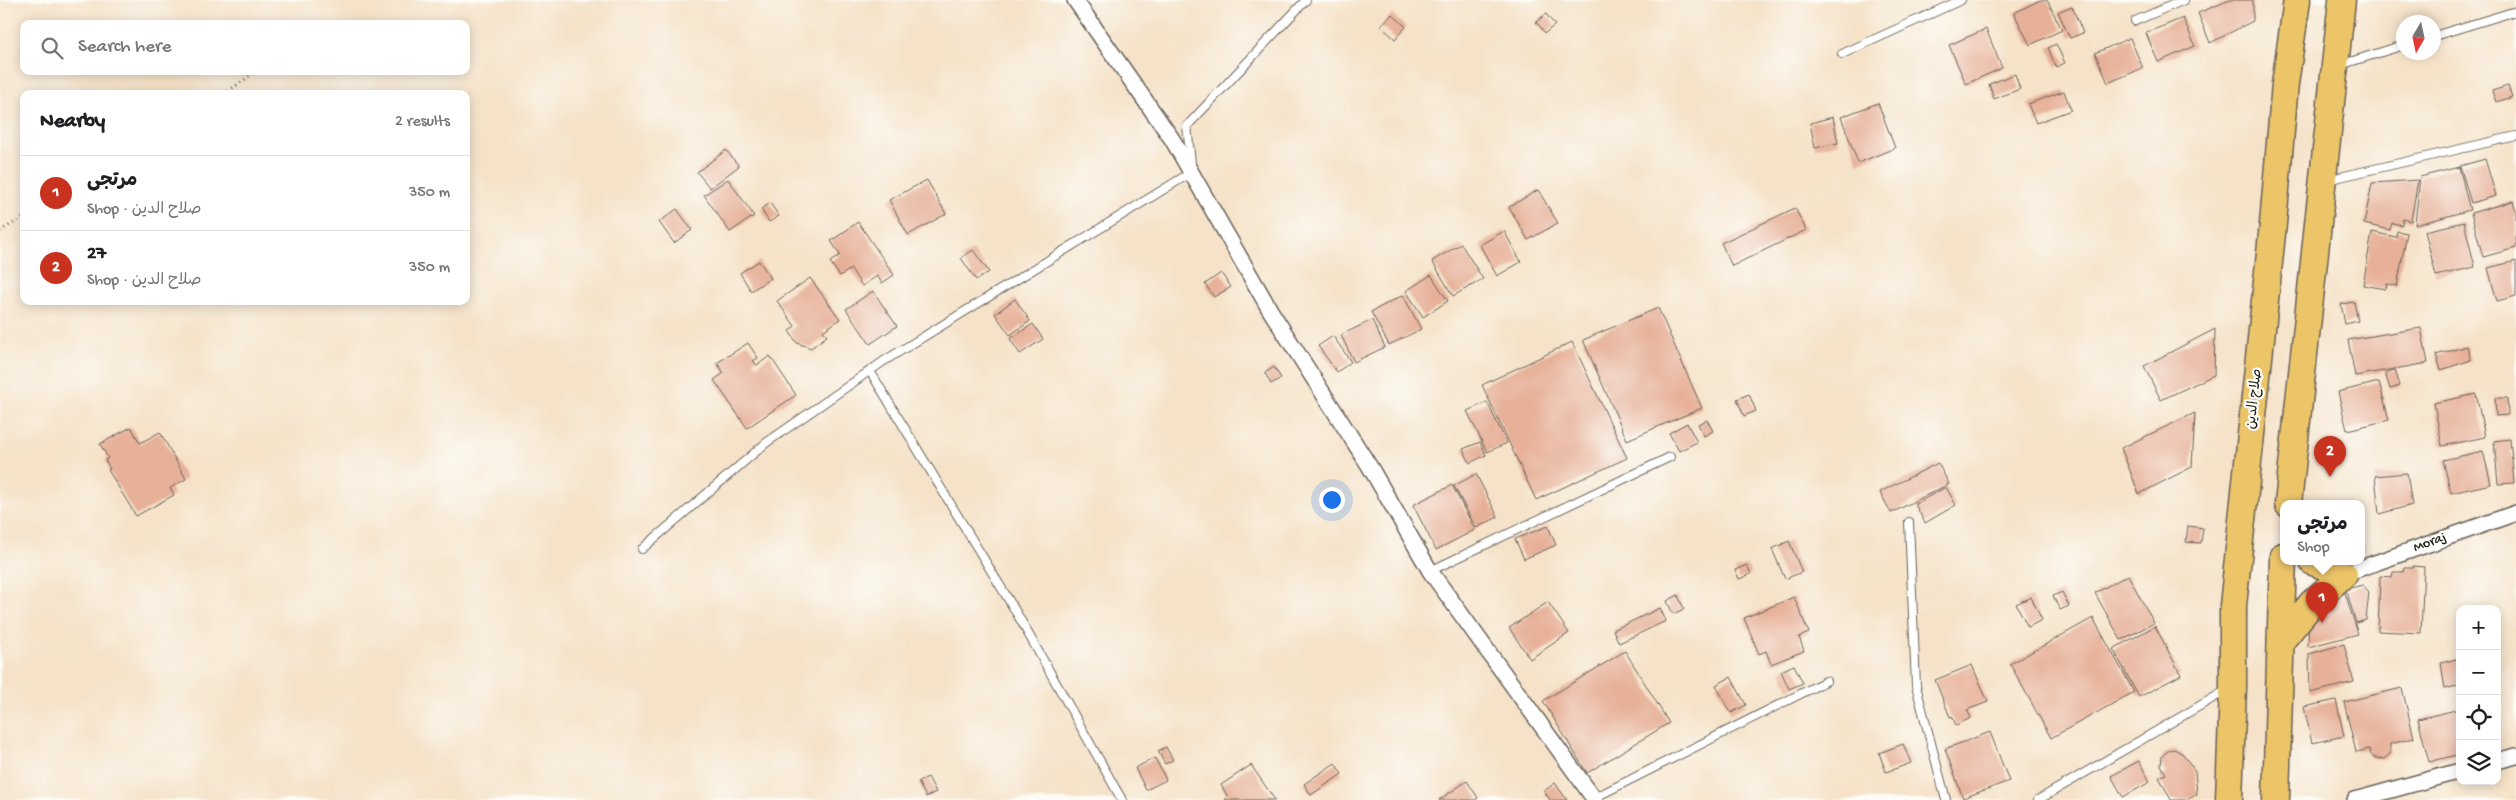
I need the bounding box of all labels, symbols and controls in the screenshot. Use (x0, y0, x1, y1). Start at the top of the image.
north arrow (2396, 15, 2441, 60)
search box (20, 20, 470, 75)
icon: search (38, 34, 66, 62)
text: Search here (78, 36, 172, 59)
text: Nearby (40, 110, 105, 135)
text: 2 results (395, 113, 450, 132)
text: مرتجى (87, 170, 137, 193)
text: 1 (53, 184, 59, 203)
text: 350 m (409, 184, 450, 203)
text: Shop · صلاح الدين (87, 201, 201, 220)
text: 27 (87, 243, 106, 266)
text: 2 (52, 259, 60, 278)
text: 350 m (409, 259, 450, 278)
text: Shop · صلاح الدين (87, 272, 201, 291)
street label: صلاح الدين (2243, 368, 2267, 430)
pin: 2 (2314, 436, 2346, 477)
your location (1319, 487, 1345, 513)
popup (2280, 500, 2365, 565)
text: مرتجى (2297, 514, 2348, 537)
street label: Moraj (2411, 529, 2449, 557)
text: Shop (2297, 539, 2330, 558)
pin: 1 (2306, 582, 2338, 623)
map controls (2456, 605, 2501, 785)
button: + (2456, 605, 2501, 650)
button: − (2456, 650, 2501, 695)
button: locate (2456, 695, 2501, 740)
button: layers (2456, 740, 2501, 785)

